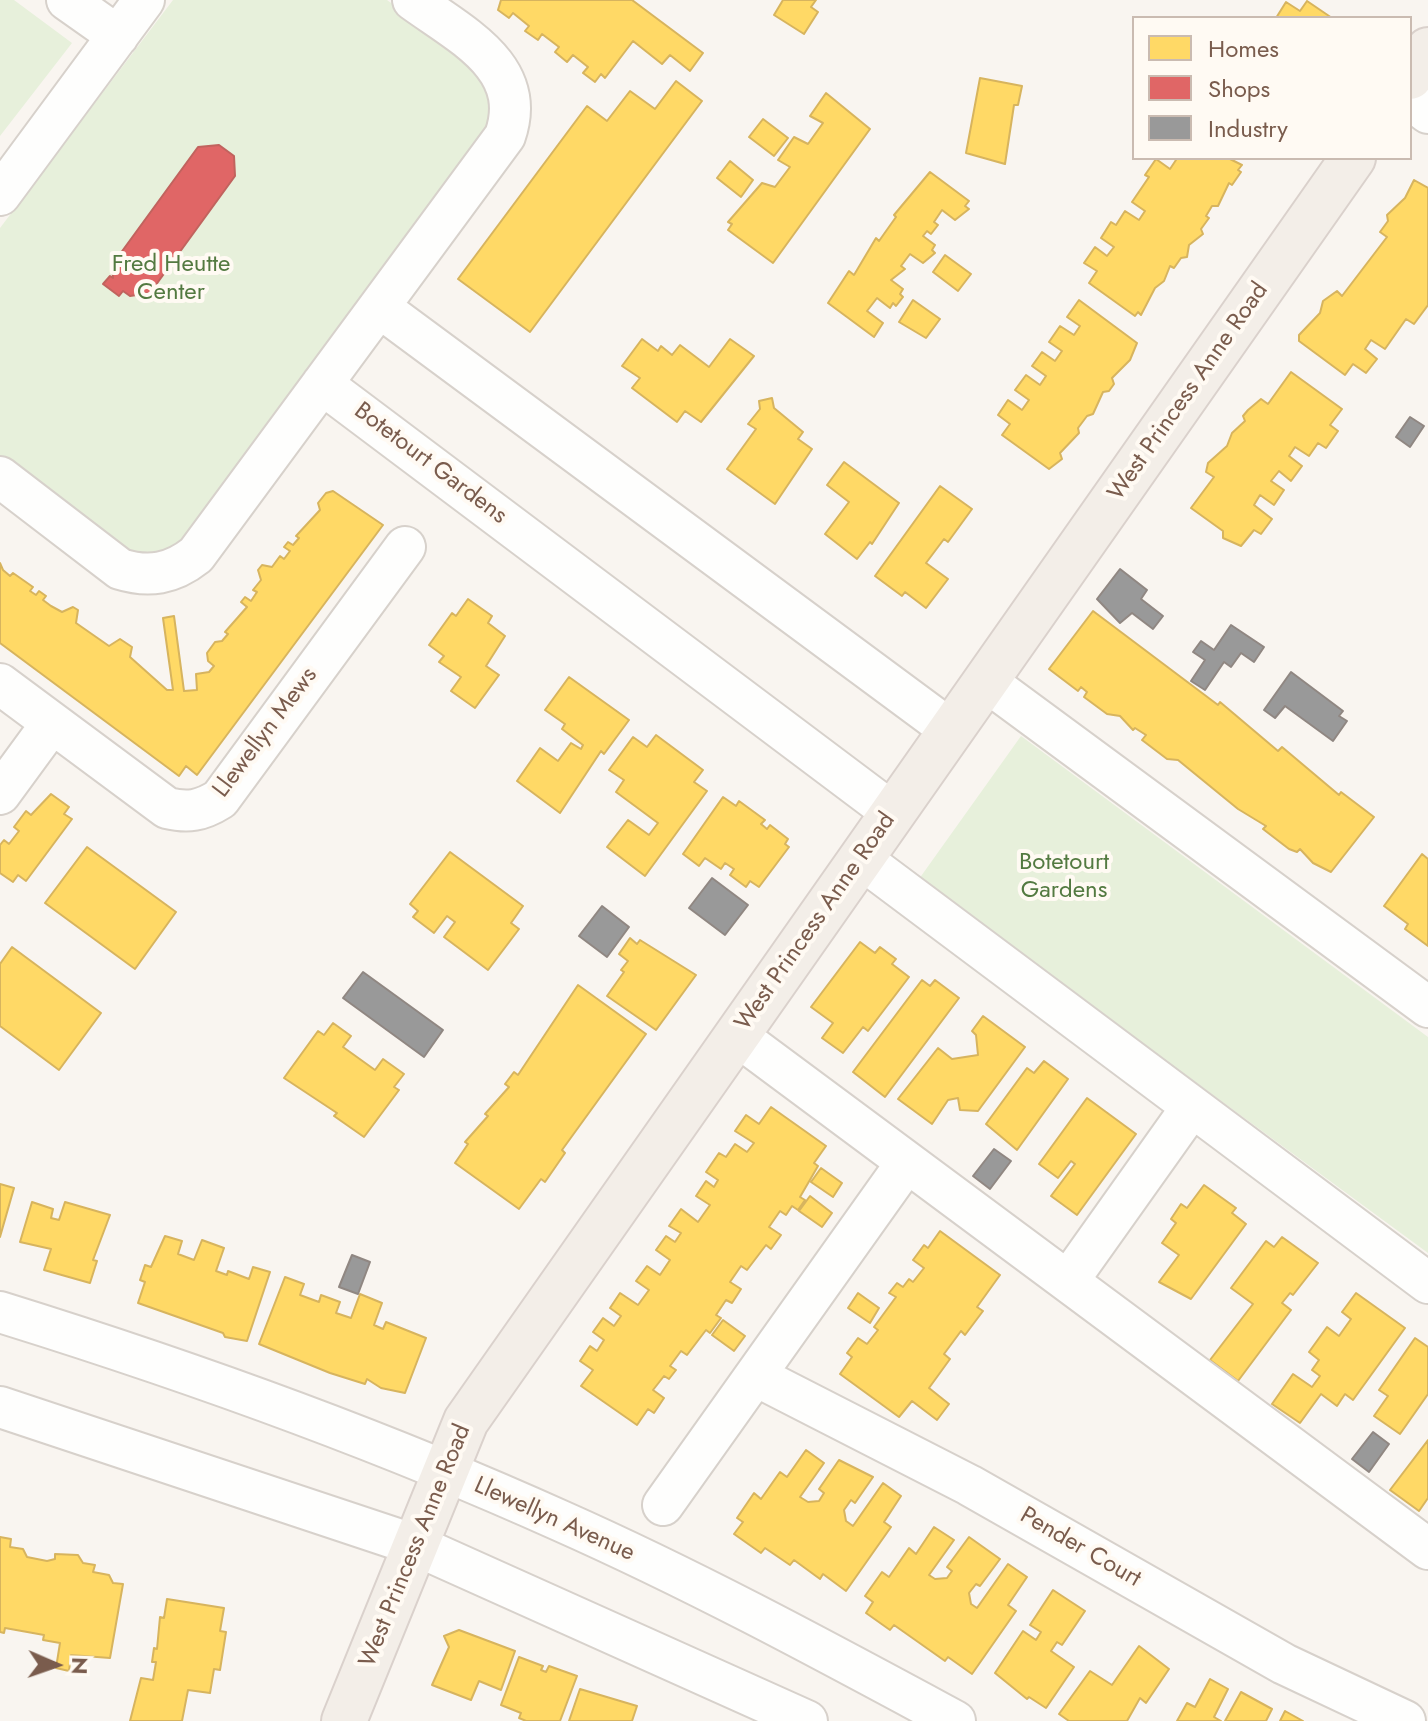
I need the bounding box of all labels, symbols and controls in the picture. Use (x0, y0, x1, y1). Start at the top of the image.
legend (1132, 16, 1412, 160)
text: Homes (1208, 31, 1279, 66)
text: Shops (1208, 71, 1270, 106)
text: Industry (1208, 111, 1288, 146)
park label: Fred Heutte Center (112, 251, 230, 307)
street label: West Princess Anne Road (1103, 278, 1275, 506)
street label: Botetourt Gardens (348, 397, 512, 531)
street label: Llewellyn Mews (208, 662, 324, 804)
street label: West Princess Anne Road (730, 808, 902, 1036)
park label: Botetourt Gardens (1019, 849, 1109, 905)
street label: West Princess Anne Road (354, 1420, 478, 1672)
street label: Llewellyn Avenue (469, 1472, 639, 1568)
street label: Pender Court (1014, 1502, 1146, 1594)
north arrow (16, 1625, 96, 1705)
text: N (64, 1657, 96, 1675)

